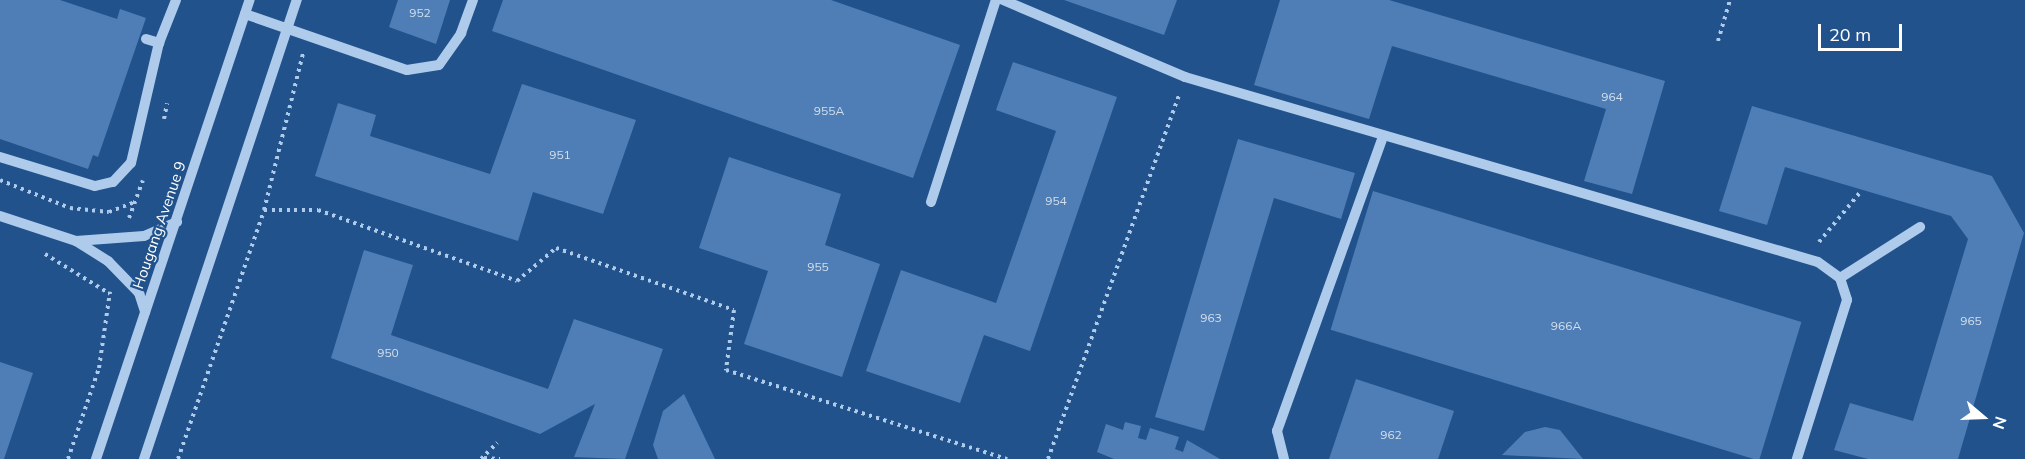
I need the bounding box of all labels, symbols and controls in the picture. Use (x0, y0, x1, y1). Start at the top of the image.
house number: 952 (409, 6, 431, 20)
scale bar (1821, 12, 1905, 50)
text: 20 m (1829, 23, 1871, 46)
house number: 964 (1601, 90, 1623, 104)
house number: 955A (814, 104, 844, 118)
house number: 951 (549, 148, 571, 162)
street label: Hougang Avenue 9 (129, 159, 189, 291)
house number: 954 (1045, 194, 1067, 208)
house number: 955 (807, 260, 829, 274)
house number: 963 (1200, 311, 1222, 325)
house number: 965 (1960, 314, 1982, 328)
house number: 966A (1551, 319, 1581, 333)
house number: 950 (377, 346, 399, 360)
north arrow (1953, 387, 2013, 447)
text: N (1989, 414, 2011, 432)
house number: 962 (1380, 428, 1402, 442)

